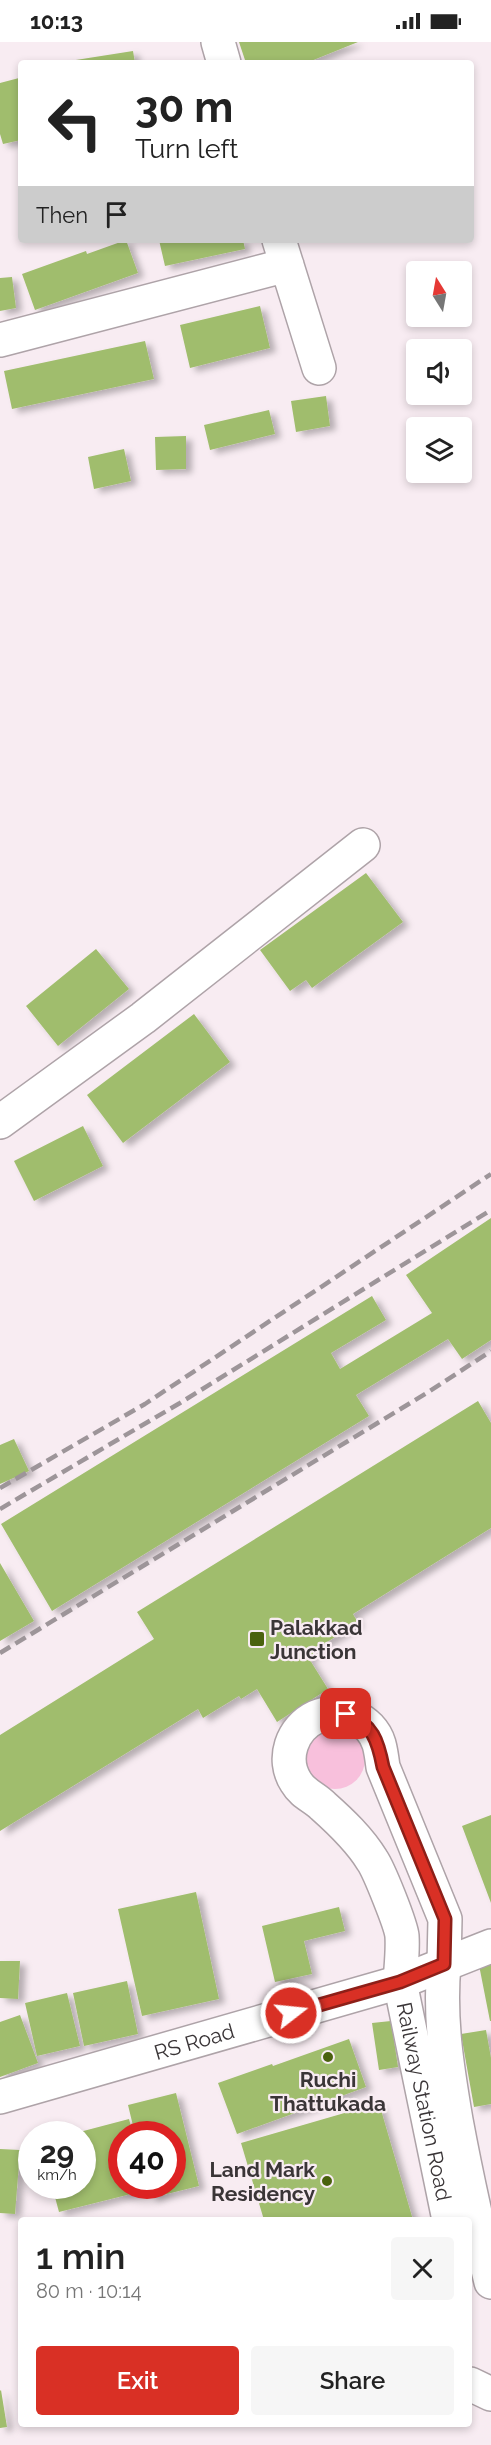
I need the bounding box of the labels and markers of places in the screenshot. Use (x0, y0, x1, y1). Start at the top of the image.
place label: Palakkad Junction (270, 1615, 363, 1664)
marker: Palakkad Junction (248, 1630, 266, 1648)
pin (320, 1688, 371, 1739)
marker: Ruchi Thattukada (321, 2050, 335, 2064)
place label: Ruchi Thattukada (270, 2067, 386, 2116)
place label: Land Mark Residency (209, 2157, 315, 2206)
marker: Land Mark Residency (320, 2174, 334, 2188)

